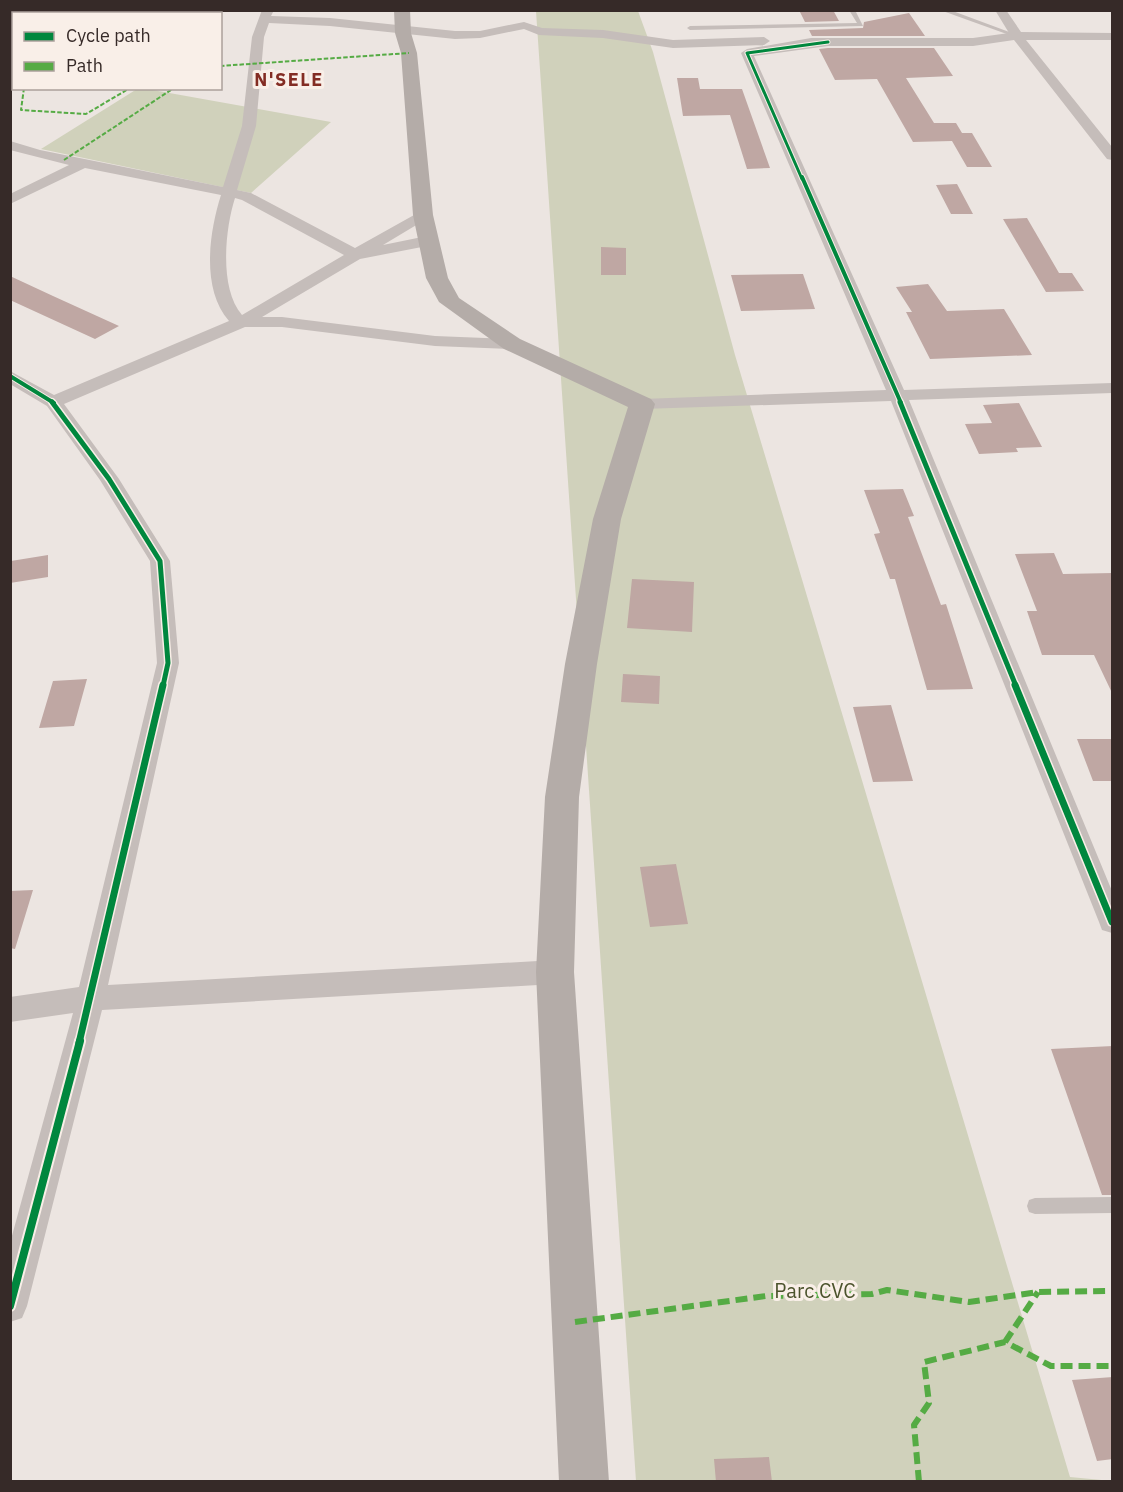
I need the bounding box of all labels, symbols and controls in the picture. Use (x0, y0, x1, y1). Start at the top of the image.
legend (12, 12, 222, 90)
text: Cycle path (66, 24, 151, 47)
text: Path (66, 54, 103, 77)
district label: N'SELE (254, 68, 324, 91)
park label: Parc CVC (774, 1277, 856, 1304)

